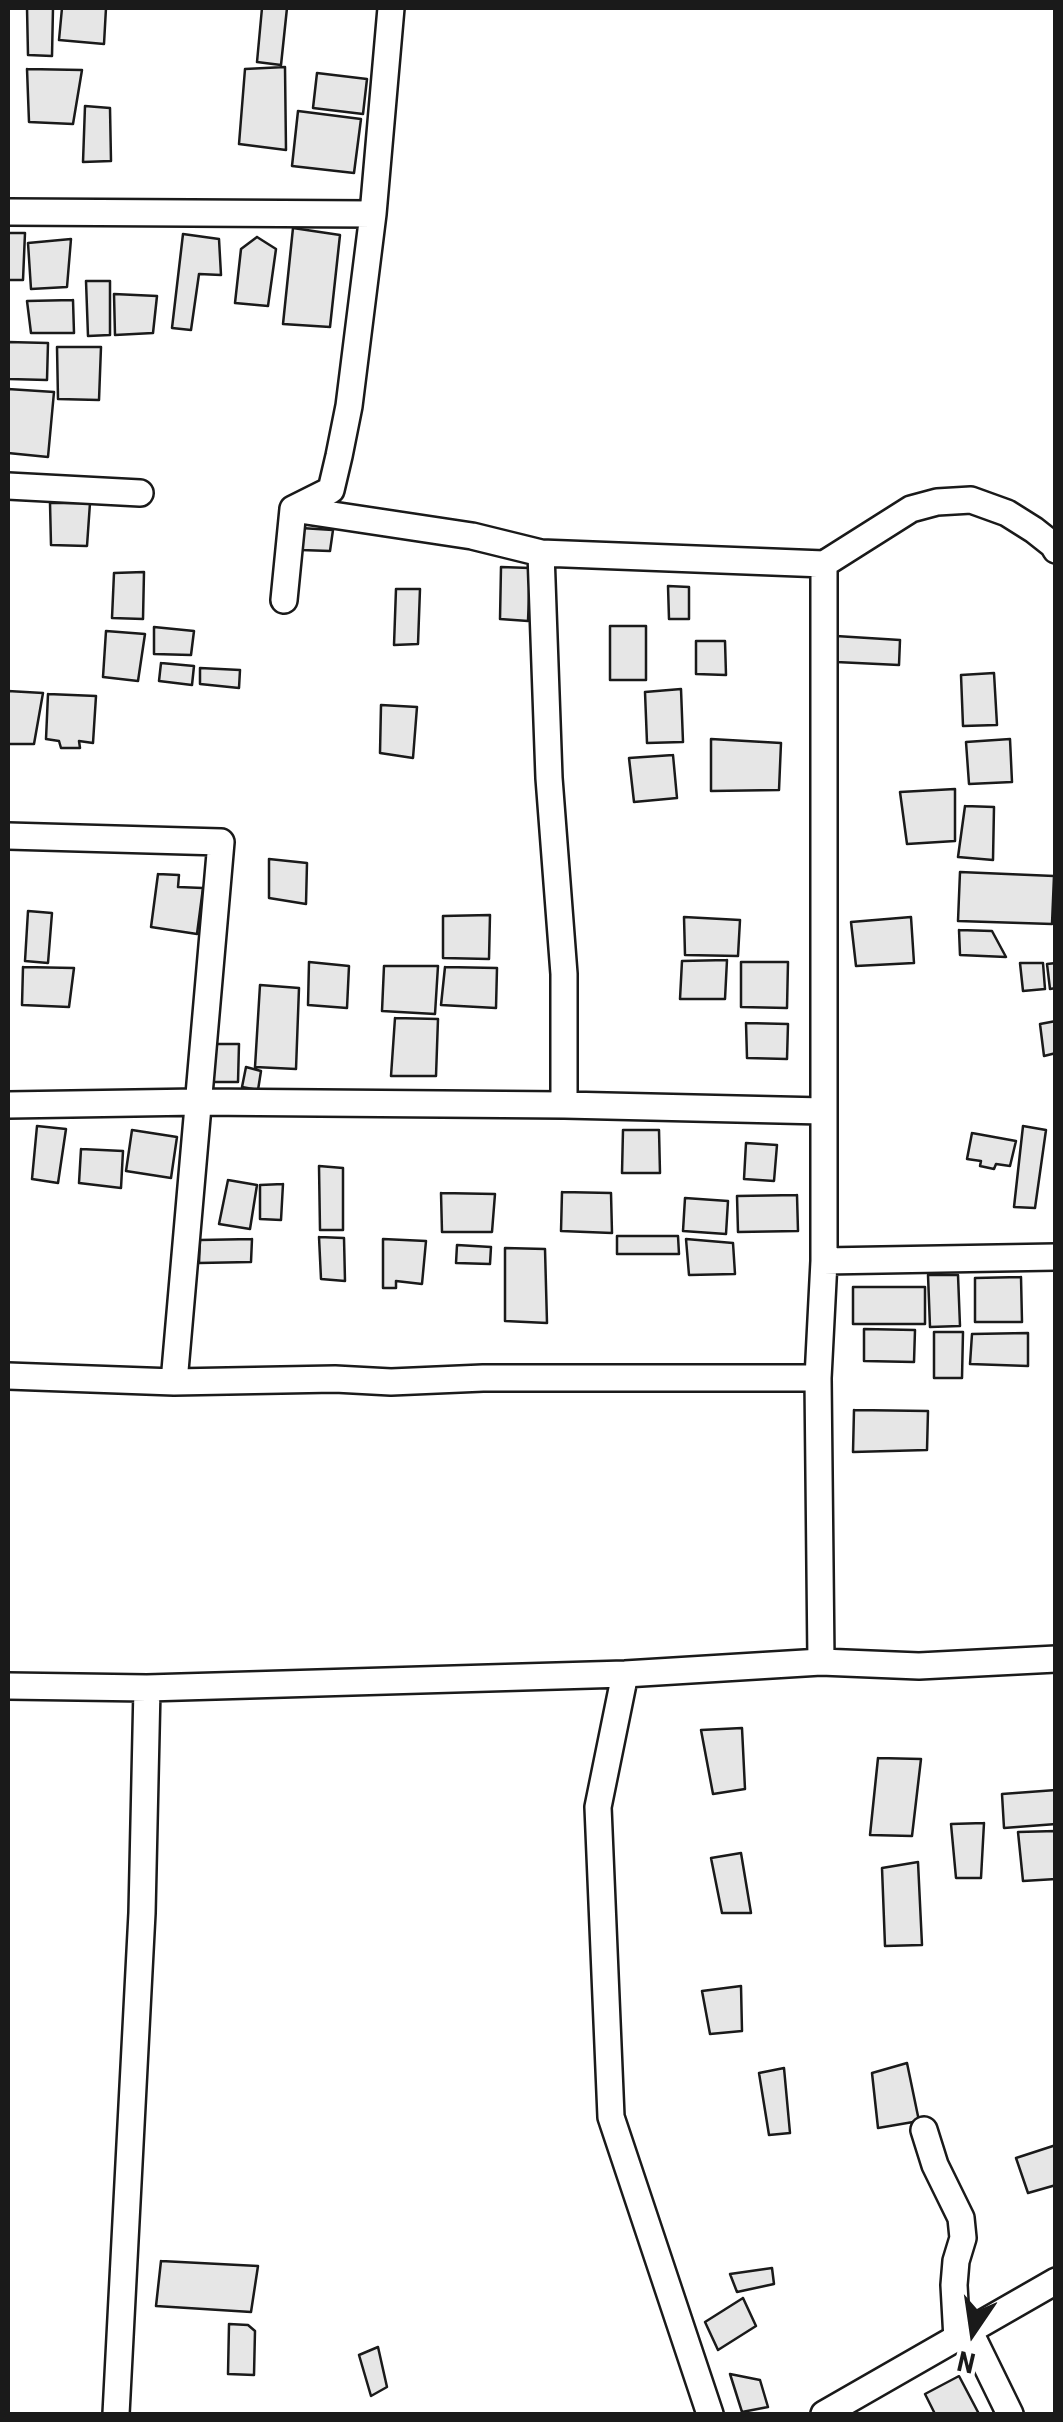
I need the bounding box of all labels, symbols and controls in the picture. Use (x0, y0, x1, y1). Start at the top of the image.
north arrow (923, 2282, 1023, 2382)
text: N (954, 2344, 978, 2380)

